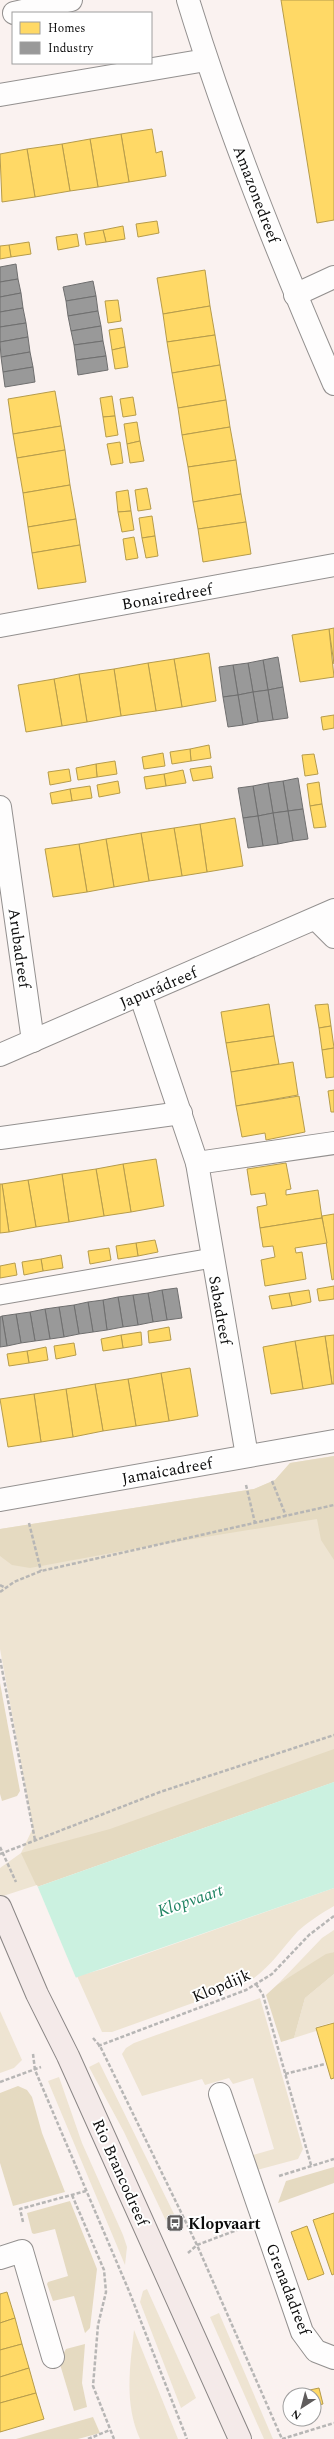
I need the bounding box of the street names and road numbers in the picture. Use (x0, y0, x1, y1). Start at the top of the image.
street label: Amazonedreef (226, 142, 286, 248)
street label: Bonairedreef (120, 577, 216, 617)
street label: Arubadreef (2, 907, 37, 991)
street label: Japurádreef (116, 960, 202, 1015)
street label: Sabadreef (202, 1274, 238, 1348)
street label: Jamaicadreef (120, 1451, 216, 1491)
street label: Klopdijk (188, 1963, 254, 2009)
street label: Rio Brancodreef (86, 2115, 155, 2231)
street label: Grenadadreef (260, 2240, 317, 2340)

